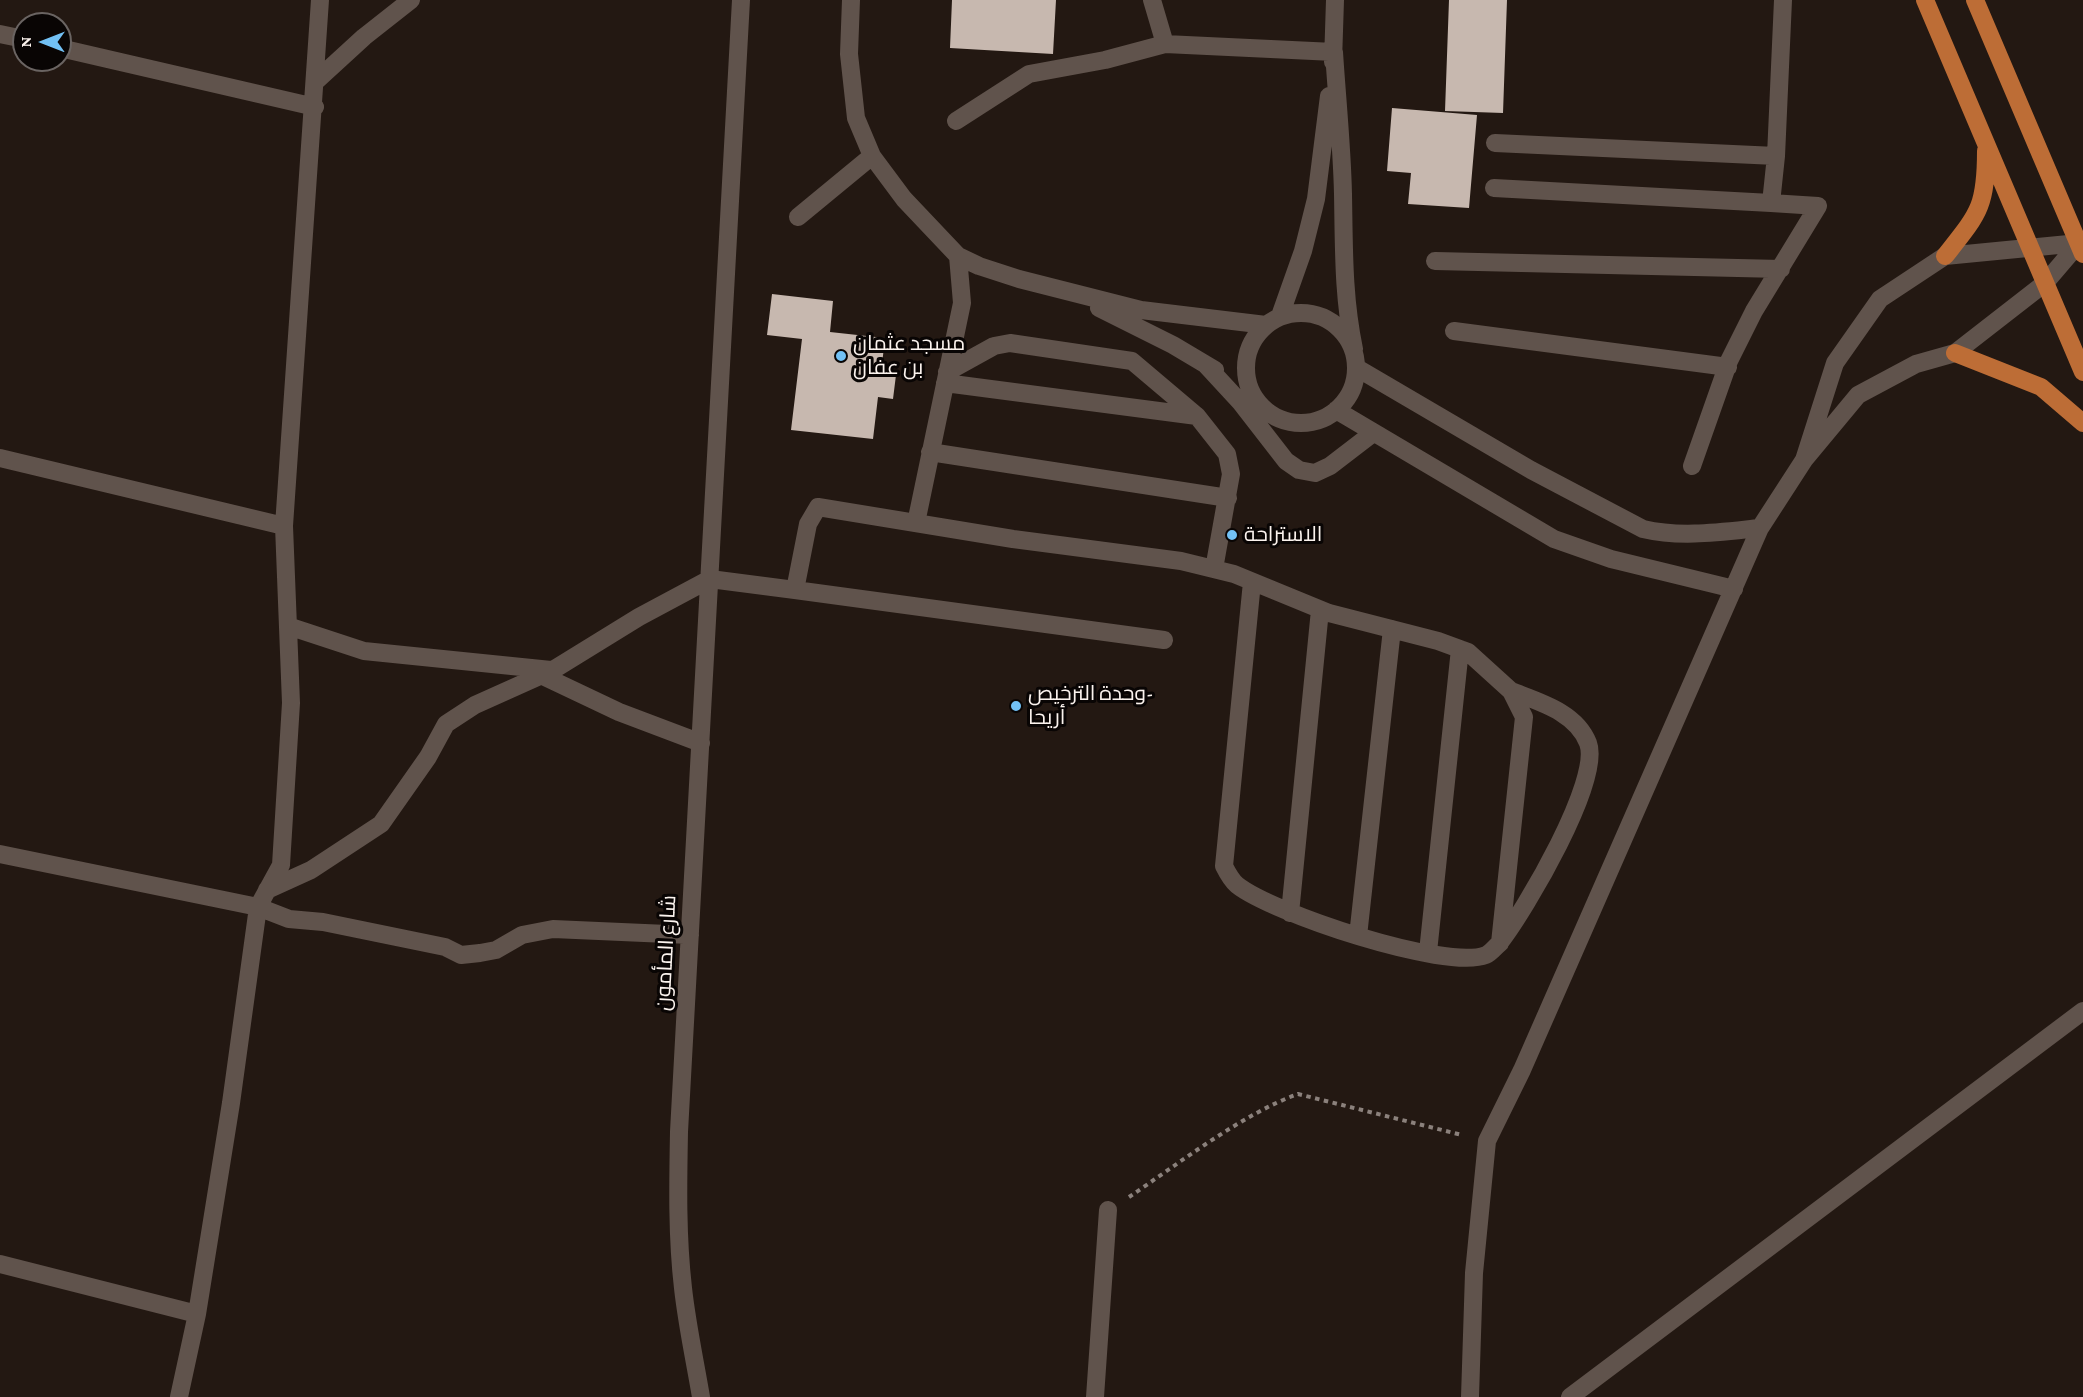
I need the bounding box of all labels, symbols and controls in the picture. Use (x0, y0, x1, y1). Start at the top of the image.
north arrow (12, 12, 72, 72)
text: N (17, 37, 34, 47)
place label: مسجد عثمان بن عفان (853, 331, 965, 381)
marker: مسجد عثمان بن عفان (834, 349, 848, 363)
place label: الاستراحة (1244, 522, 1322, 548)
marker: الاستراحة (1225, 528, 1239, 542)
place label: وحدة الترخيص- أريحا (1028, 681, 1154, 731)
marker: وحدة الترخيص- أريحا (1009, 699, 1023, 713)
street label: شارع المأمون (650, 894, 682, 1012)

